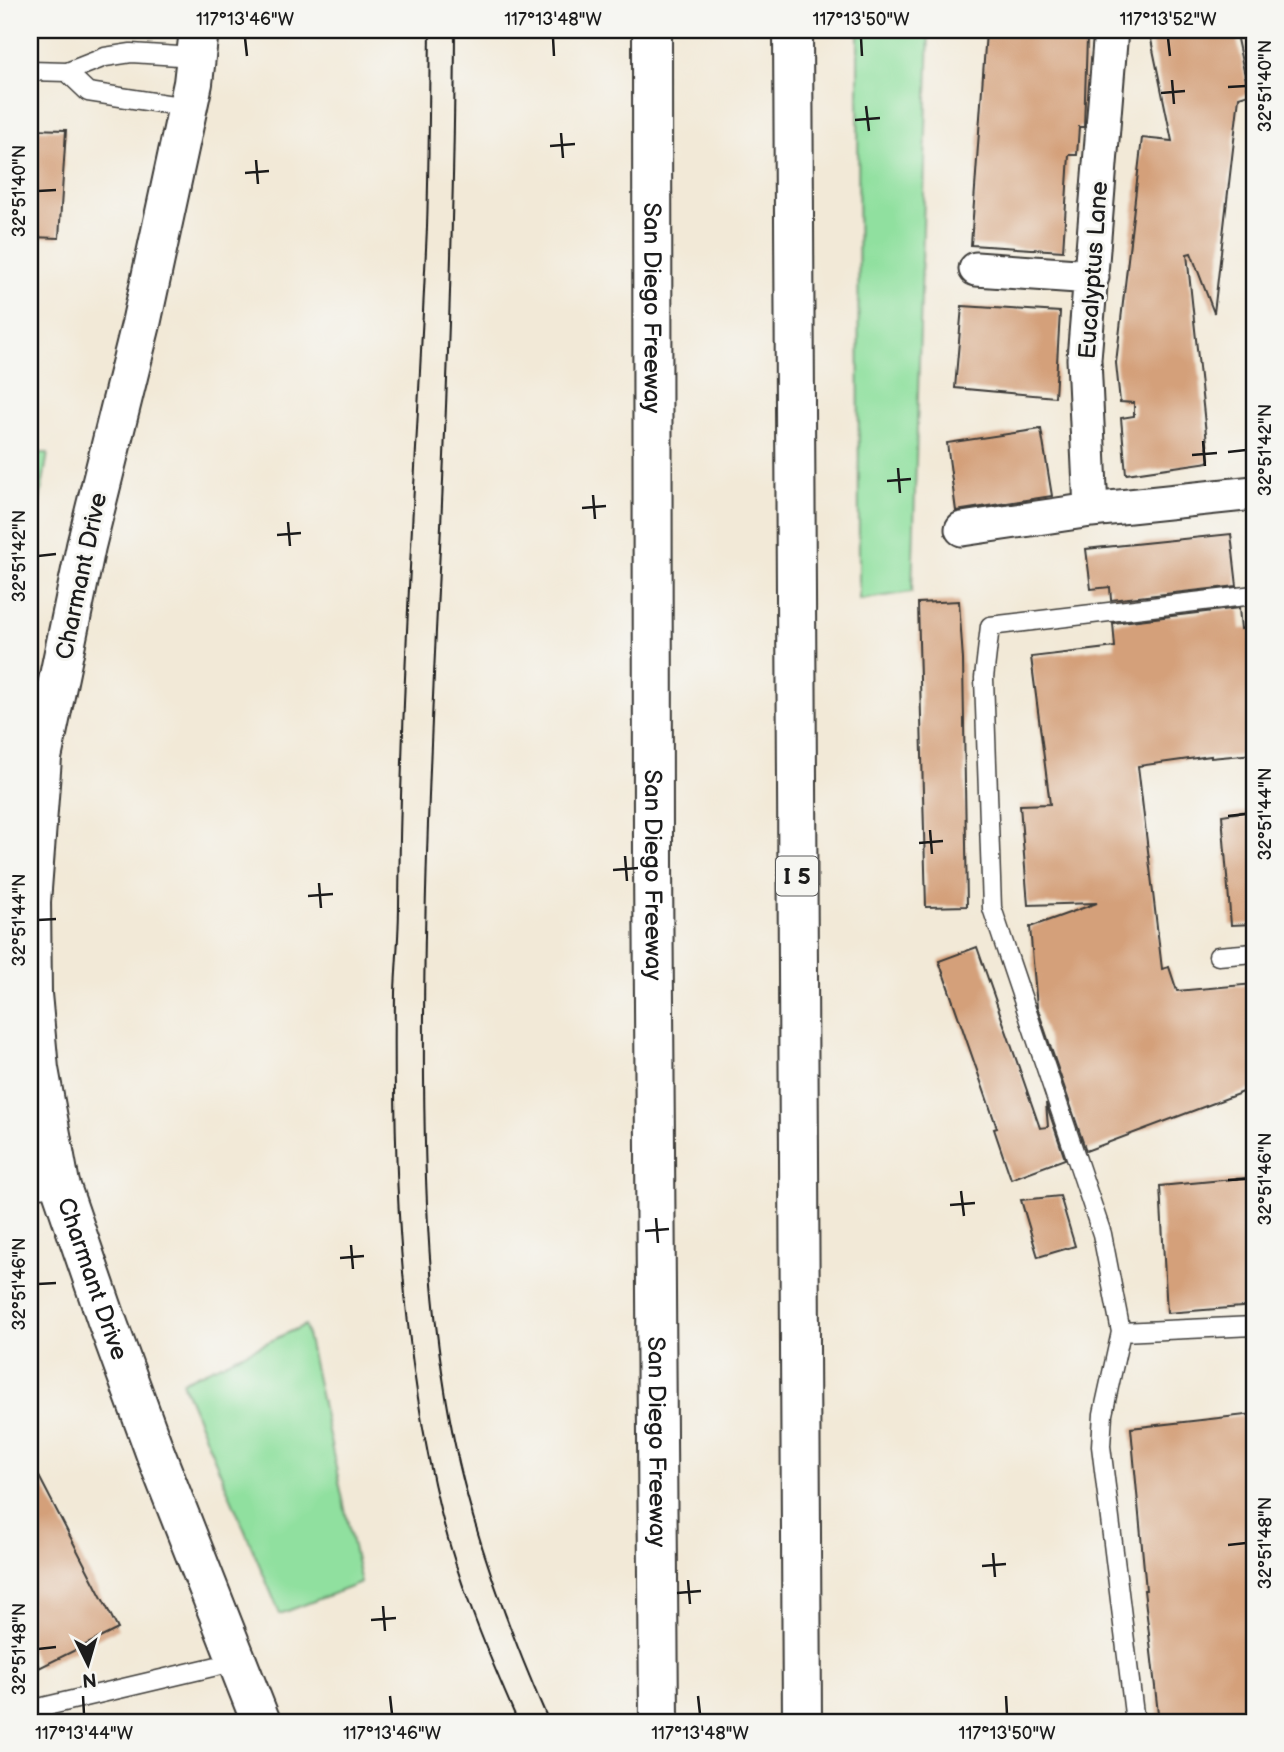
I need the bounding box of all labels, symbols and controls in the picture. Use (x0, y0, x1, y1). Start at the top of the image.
text: 117°13'46"W (196, 9, 295, 30)
text: 117°13'48"W (504, 9, 602, 30)
text: 117°13'50"W (812, 9, 910, 30)
text: 117°13'52"W (1119, 9, 1217, 30)
text: 32°51'40"N (1255, 40, 1276, 132)
text: 32°51'40"N (9, 145, 30, 237)
street label: Eucalyptus Lane (1073, 180, 1114, 360)
street label: San Diego Freeway (637, 203, 666, 414)
text: 32°51'42"N (1255, 404, 1276, 496)
street label: Charmant Drive (50, 490, 113, 662)
text: 32°51'42"N (9, 510, 30, 602)
text: 32°51'44"N (1255, 768, 1276, 860)
street label: San Diego Freeway (638, 770, 668, 981)
road number: I 5 (776, 856, 818, 896)
text: 32°51'44"N (9, 874, 30, 966)
text: 32°51'46"N (1255, 1133, 1276, 1225)
street label: Charmant Drive (51, 1194, 134, 1364)
text: 32°51'46"N (9, 1238, 30, 1330)
street label: San Diego Freeway (641, 1336, 672, 1548)
text: 32°51'48"N (1255, 1497, 1276, 1589)
text: 32°51'48"N (9, 1603, 30, 1695)
north arrow (52, 1630, 122, 1700)
text: N (81, 1667, 97, 1692)
text: 117°13'44"W (35, 1723, 134, 1744)
text: 117°13'46"W (343, 1723, 442, 1744)
text: 117°13'48"W (651, 1723, 749, 1744)
text: 117°13'50"W (958, 1723, 1056, 1744)

